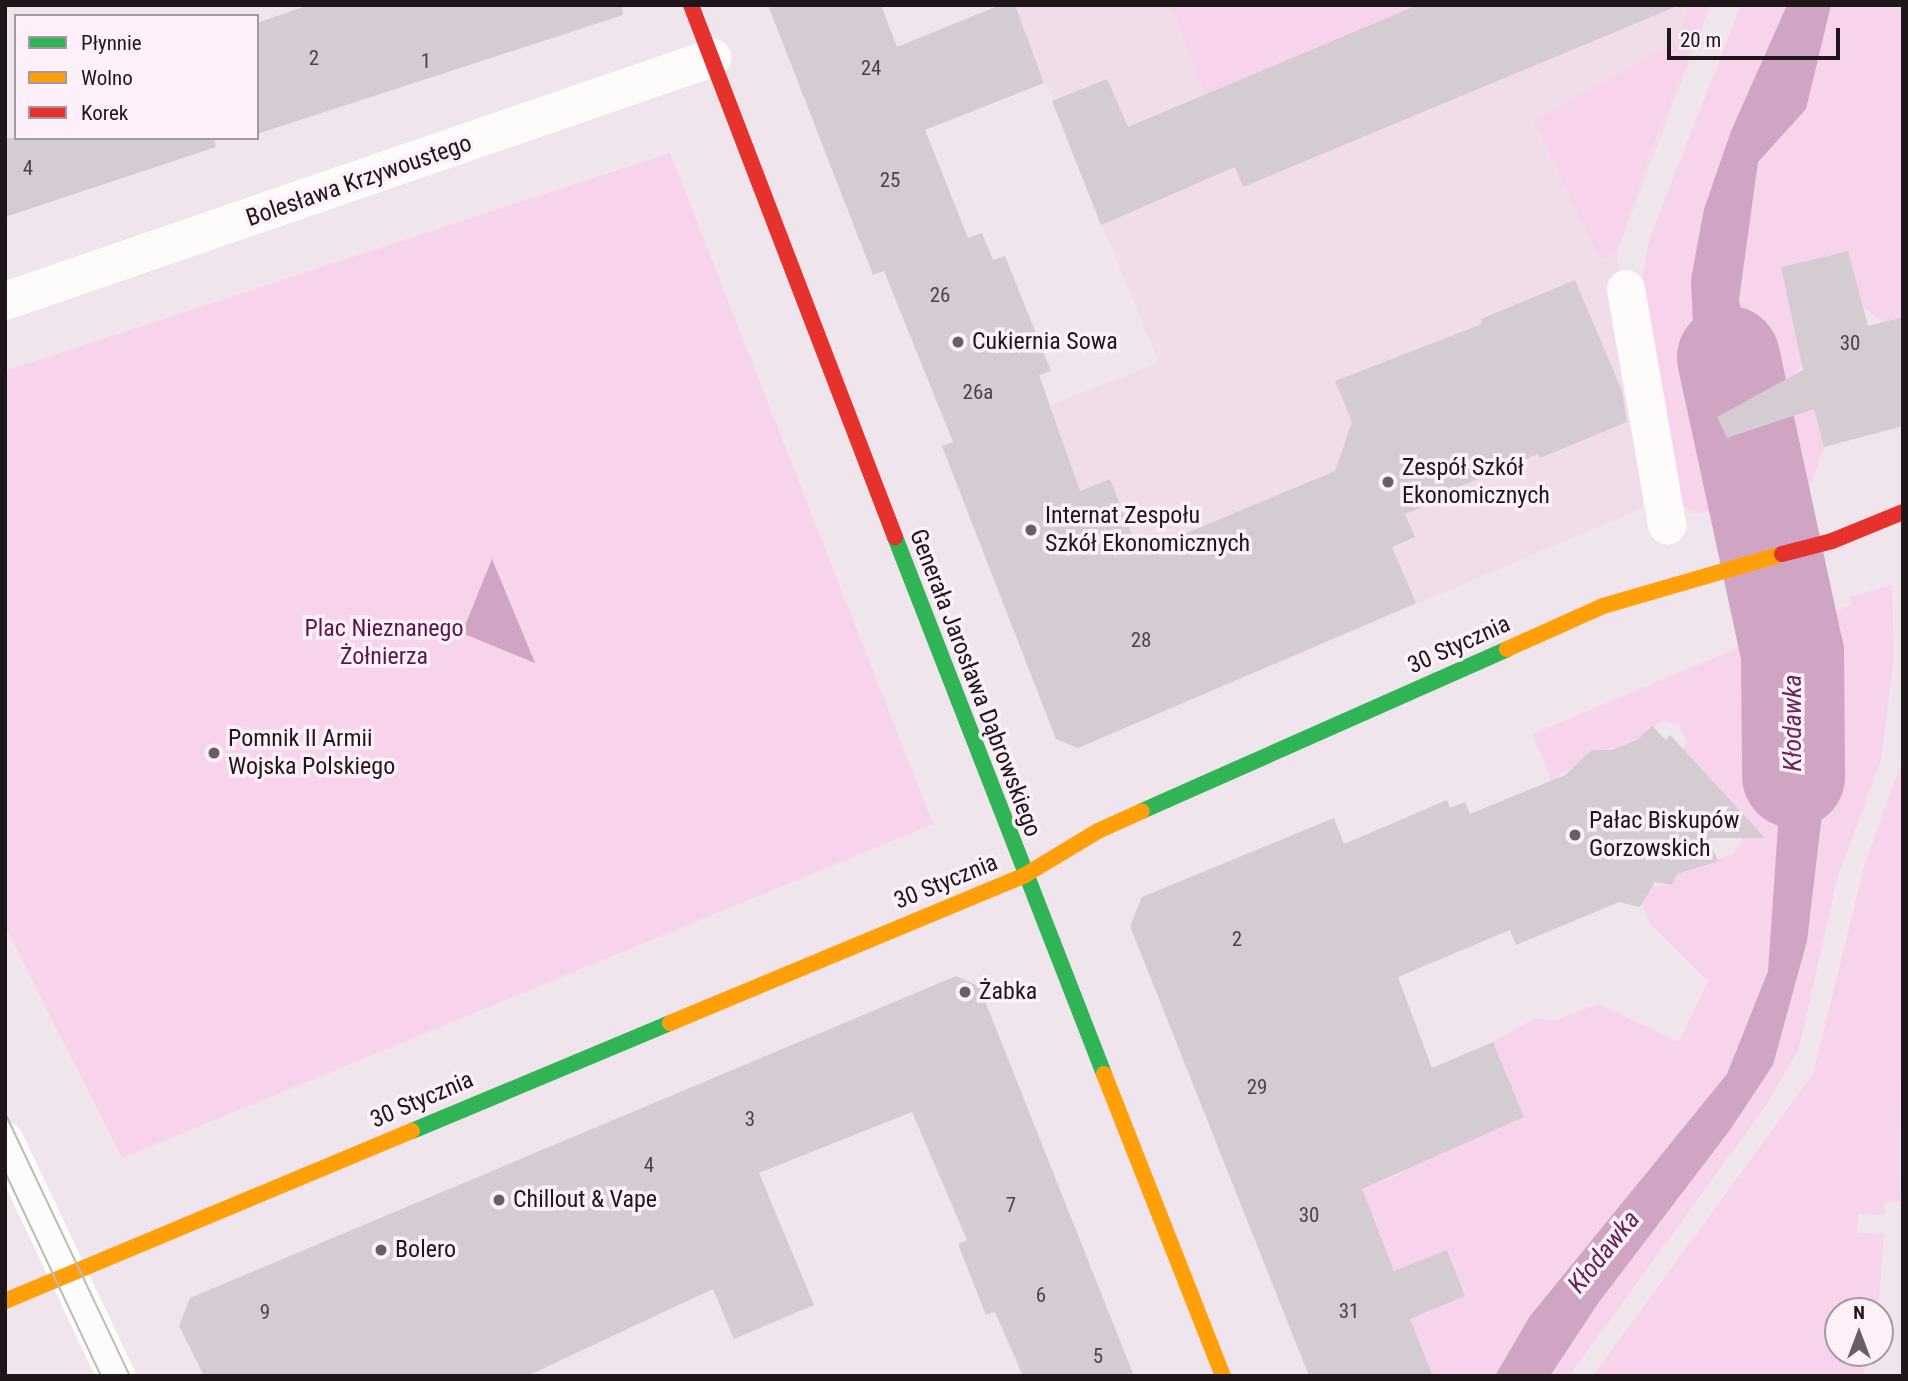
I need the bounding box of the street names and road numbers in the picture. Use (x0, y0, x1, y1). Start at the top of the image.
street label: Bolesława Krzywoustego (243, 129, 475, 233)
street label: Generała Jarosława Dąbrowskiego (903, 525, 1047, 841)
street label: 30 Stycznia (1403, 610, 1515, 680)
street label: 30 Stycznia (890, 848, 1002, 916)
street label: 30 Stycznia (366, 1065, 478, 1135)

